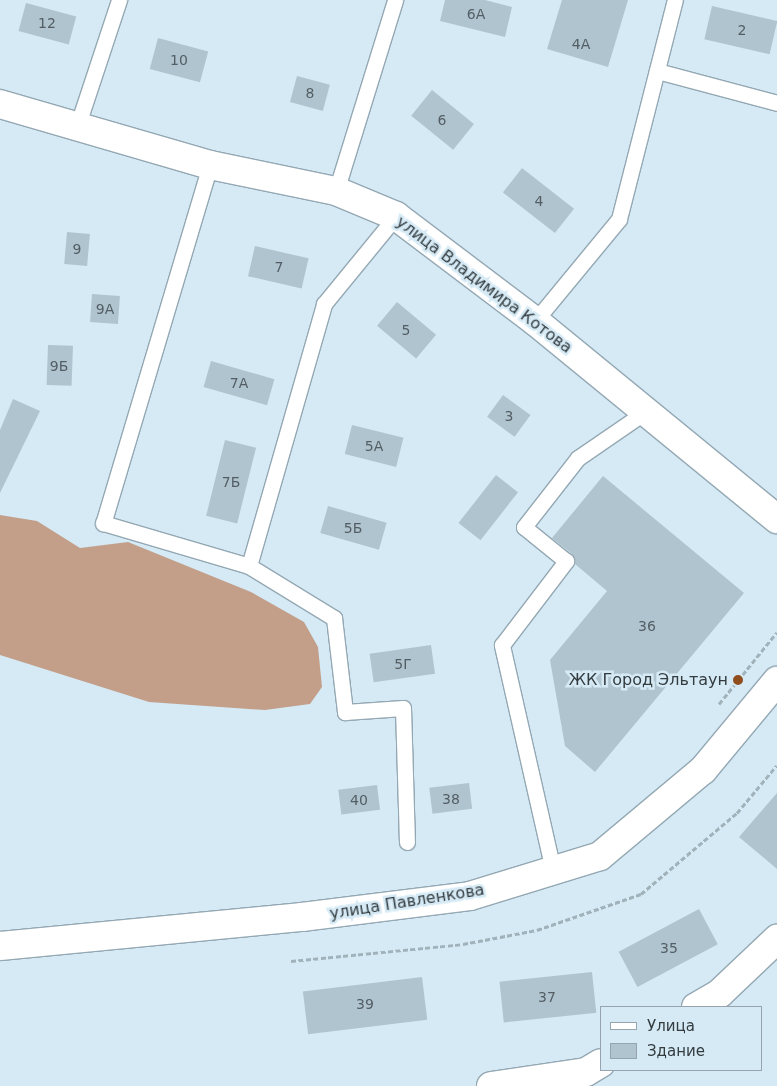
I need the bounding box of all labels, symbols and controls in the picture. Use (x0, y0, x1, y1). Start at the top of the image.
house number: 6А (467, 6, 485, 22)
house number: 12 (38, 15, 56, 31)
house number: 2 (738, 22, 746, 38)
house number: 4А (572, 36, 590, 52)
house number: 10 (170, 52, 188, 68)
house number: 8 (306, 85, 314, 101)
house number: 6 (438, 112, 446, 128)
house number: 4 (535, 193, 543, 209)
street label: улица Владимира Котова (392, 213, 576, 357)
house number: 9 (73, 241, 81, 257)
house number: 7 (275, 259, 283, 275)
house number: 9А (96, 301, 114, 317)
house number: 5 (402, 322, 410, 338)
house number: 9Б (50, 358, 68, 374)
house number: 7А (230, 375, 248, 391)
house number: 3 (505, 408, 513, 424)
house number: 5А (365, 438, 383, 454)
house number: 7Б (222, 474, 240, 490)
house number: 5Б (344, 520, 362, 536)
house number: 36 (638, 618, 656, 634)
house number: 5Г (394, 656, 412, 672)
place label: ЖК Город Эльтаун (569, 670, 728, 690)
marker: ЖК Город Эльтаун (732, 674, 744, 686)
house number: 38 (442, 791, 460, 807)
house number: 40 (350, 792, 368, 808)
street label: улица Павленкова (328, 880, 486, 924)
house number: 35 (660, 940, 678, 956)
house number: 37 (538, 989, 556, 1005)
house number: 39 (356, 996, 374, 1012)
legend (600, 1006, 762, 1071)
text: Улица (647, 1017, 695, 1035)
text: Здание (647, 1042, 705, 1060)

